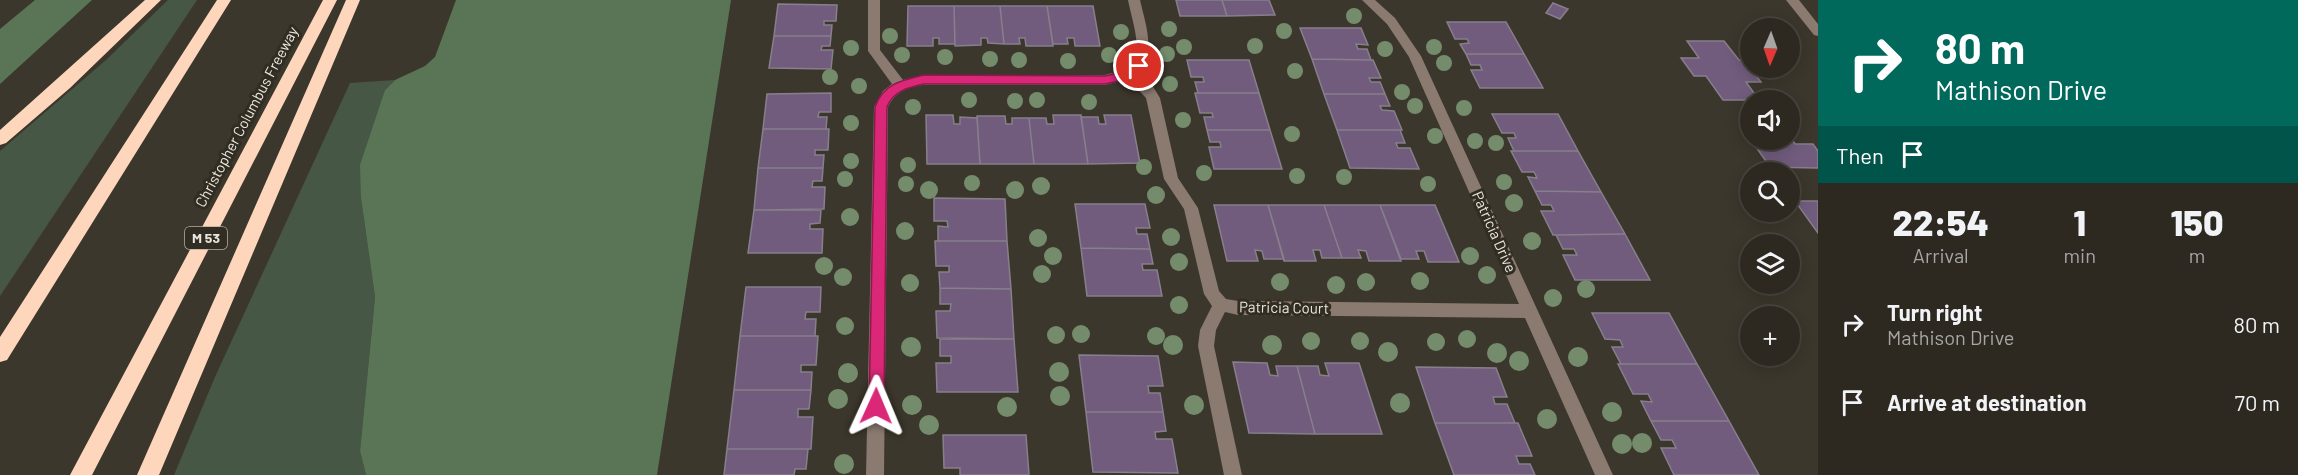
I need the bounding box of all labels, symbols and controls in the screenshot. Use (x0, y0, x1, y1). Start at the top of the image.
north arrow (1740, 18, 1800, 78)
map controls (1740, 18, 1800, 366)
text: 80 m (1935, 22, 2025, 72)
street label: Christopher Columbus Freeway (191, 23, 302, 210)
icon: right (1836, 24, 1914, 102)
pin (1113, 40, 1164, 91)
icon: arrive (1122, 49, 1155, 82)
text: Mathison Drive (1935, 73, 2107, 105)
button: sound (1740, 90, 1800, 150)
icon: arrive (1896, 138, 1929, 171)
text: Then (1836, 142, 1884, 168)
button: search (1740, 162, 1800, 222)
street label: Patricia Drive (1469, 188, 1521, 275)
text: 22:54 (1893, 200, 1989, 243)
text: 1 (2073, 200, 2086, 243)
text: 150 (2170, 200, 2223, 243)
road number: M 53 (185, 227, 227, 249)
button: layers (1740, 234, 1800, 294)
text: Arrival (1913, 243, 1969, 267)
text: min (2064, 243, 2096, 267)
text: m (2189, 243, 2205, 267)
street label: Patricia Court (1239, 297, 1329, 317)
text: Turn right (1887, 299, 1982, 325)
button: + (1740, 306, 1800, 366)
icon: right (1836, 308, 1869, 341)
text: 80 m (2234, 311, 2280, 337)
text: Mathison Drive (1887, 325, 2014, 349)
position arrow (844, 374, 908, 438)
icon: arrive (1836, 386, 1869, 419)
text: Arrive at destination (1887, 389, 2086, 415)
text: 70 m (2235, 389, 2280, 415)

